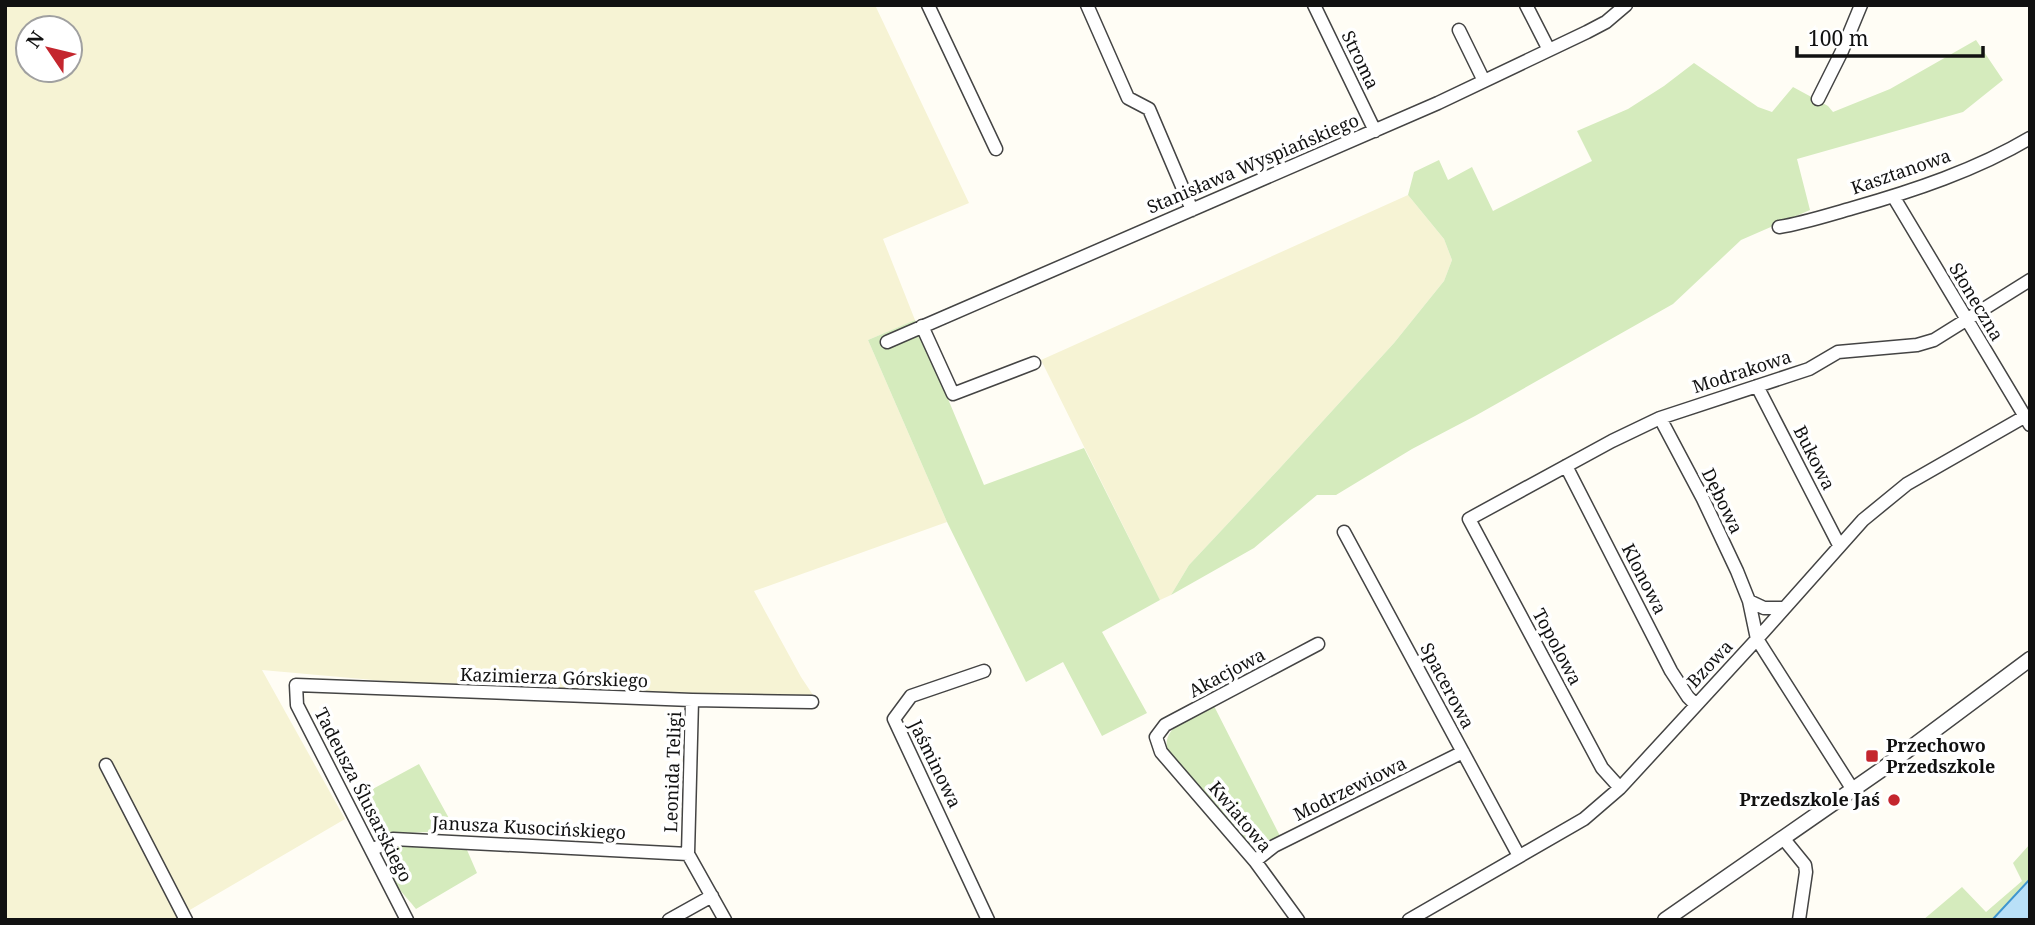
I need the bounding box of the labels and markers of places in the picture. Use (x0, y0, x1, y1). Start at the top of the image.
place label: Przechowo Przedszkole (1886, 733, 1995, 778)
marker: Przechowo Przedszkole (1864, 748, 1880, 764)
place label: Przedszkole Jaś (1739, 787, 1880, 811)
marker: Przedszkole Jaś (1886, 792, 1902, 808)

